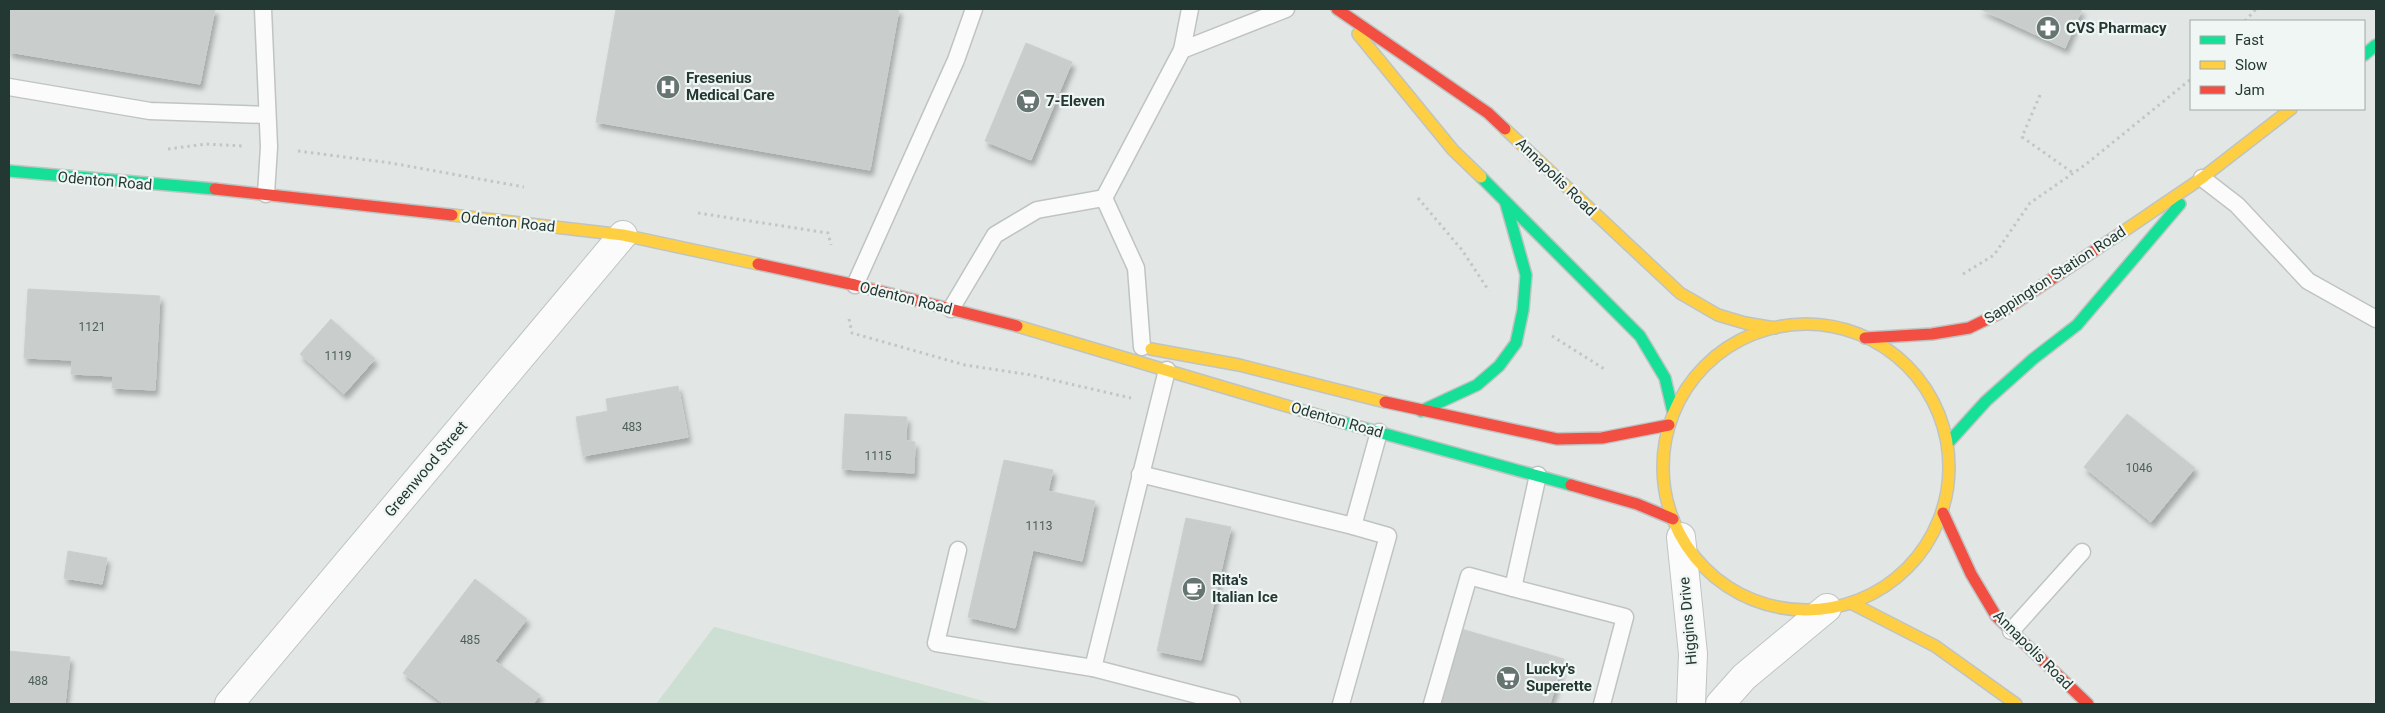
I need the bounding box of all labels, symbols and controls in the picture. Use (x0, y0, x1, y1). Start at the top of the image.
pharmacy icon: CVS Pharmacy (2035, 15, 2061, 41)
place label: CVS Pharmacy (2066, 19, 2167, 37)
legend (2190, 20, 2365, 110)
text: Fast (2235, 31, 2264, 49)
text: Slow (2235, 56, 2267, 74)
place label: Fresenius Medical Care (686, 69, 774, 104)
hospital icon: Fresenius Medical Care (655, 74, 681, 100)
text: Jam (2235, 81, 2265, 99)
supermarket icon: 7-Eleven (1015, 88, 1041, 114)
place label: 7-Eleven (1046, 92, 1105, 110)
street label: Annapolis Road (1512, 134, 1600, 220)
street label: Odenton Road (57, 168, 153, 194)
street label: Odenton Road (460, 208, 556, 236)
street label: Sappington Station Road (1981, 222, 2129, 328)
street label: Odenton Road (858, 278, 954, 318)
house number: 1121 (79, 320, 105, 334)
house number: 1119 (325, 349, 351, 363)
street label: Odenton Road (1289, 398, 1385, 442)
street label: Greenwood Street (381, 417, 471, 521)
house number: 483 (622, 420, 642, 434)
house number: 1115 (865, 449, 892, 463)
house number: 1046 (2126, 461, 2153, 475)
house number: 1113 (1026, 519, 1052, 533)
place label: Rita's Italian Ice (1212, 571, 1278, 606)
cafe icon: Rita's Italian Ice (1181, 576, 1207, 602)
street label: Higgins Drive (1675, 576, 1701, 666)
street label: Annapolis Road (1990, 607, 2076, 693)
house number: 485 (460, 633, 480, 647)
place label: Lucky's Superette (1526, 660, 1592, 695)
supermarket icon: Lucky's Superette (1495, 665, 1521, 691)
house number: 488 (28, 674, 48, 688)

